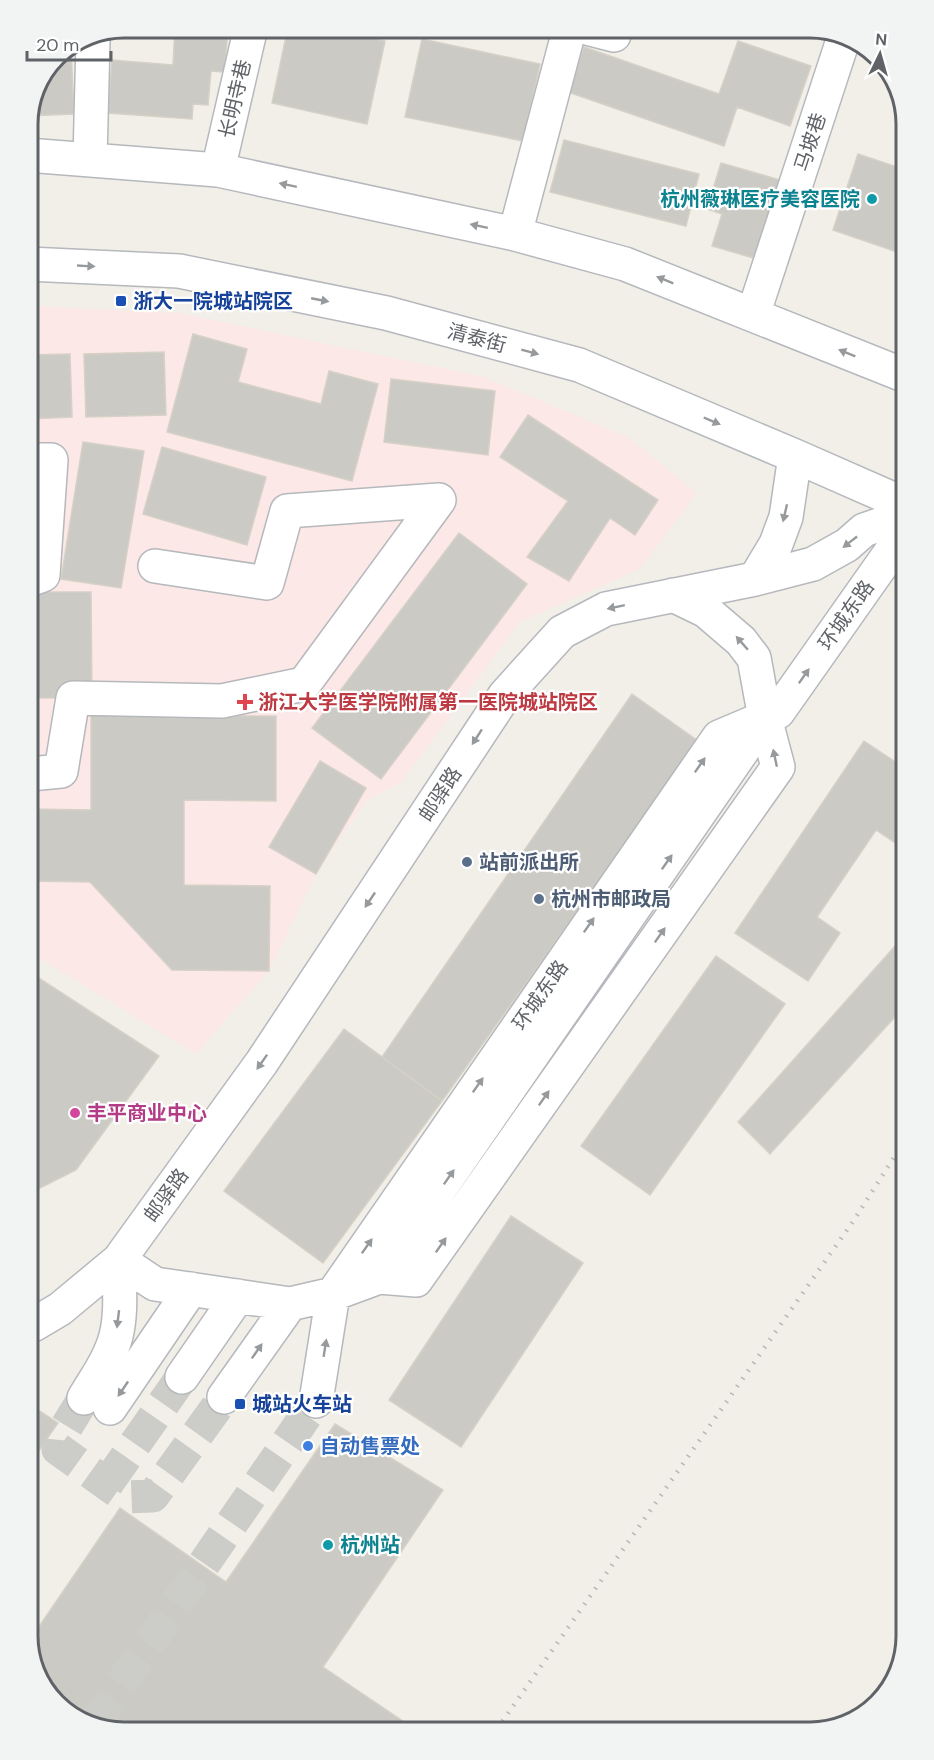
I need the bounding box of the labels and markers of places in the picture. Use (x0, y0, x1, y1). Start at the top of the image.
place label: 杭州薇琳医疗美容医院 (660, 186, 860, 212)
marker: 杭州薇琳医疗美容医院 (865, 192, 879, 206)
place label: 浙大一院城站院区 (133, 288, 293, 314)
marker: 浙大一院城站院区 (114, 294, 128, 308)
place label: 浙江大学医学院附属第一医院城站院区 (258, 689, 598, 715)
marker: 浙江大学医学院附属第一医院城站院区 (236, 693, 254, 711)
place label: 站前派出所 (479, 849, 579, 875)
marker: 站前派出所 (460, 855, 474, 869)
place label: 杭州市邮政局 (551, 886, 671, 912)
marker: 杭州市邮政局 (532, 892, 546, 906)
place label: 丰平商业中心 (87, 1100, 207, 1126)
marker: 丰平商业中心 (68, 1106, 82, 1120)
place label: 城站火车站 (252, 1391, 352, 1417)
marker: 城站火车站 (233, 1397, 247, 1411)
place label: 自动售票处 (320, 1433, 420, 1459)
marker: 自动售票处 (301, 1439, 315, 1453)
place label: 杭州站 (340, 1532, 400, 1558)
marker: 杭州站 (321, 1538, 335, 1552)

